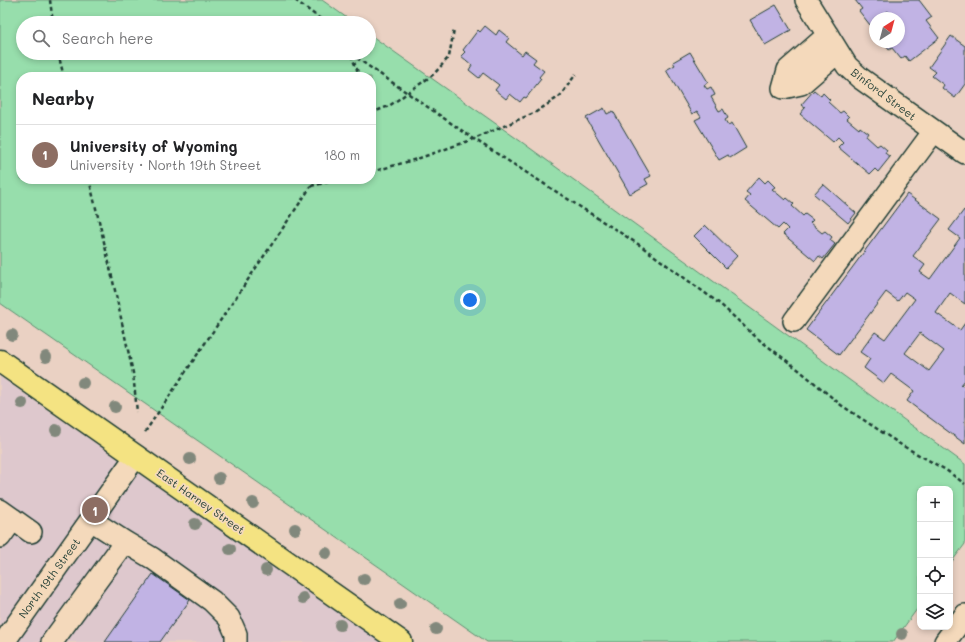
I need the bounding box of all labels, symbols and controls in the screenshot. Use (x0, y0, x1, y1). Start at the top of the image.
north arrow (869, 12, 905, 48)
search box (16, 16, 376, 60)
icon: search (30, 27, 52, 49)
text: Search here (62, 28, 153, 48)
street label: Binford Street (848, 65, 920, 124)
text: Nearby (32, 87, 94, 109)
text: University of Wyoming (70, 136, 237, 156)
text: 1 (42, 146, 48, 163)
text: 180 m (324, 146, 360, 163)
text: University · North 19th Street (70, 156, 261, 173)
your location (460, 290, 480, 310)
street label: East Harney Street (154, 465, 248, 537)
map controls (917, 486, 953, 630)
button: + (917, 486, 953, 522)
pin: 1 (82, 495, 108, 525)
button: − (917, 522, 953, 558)
street label: North 19th Street (15, 535, 83, 621)
button: locate (917, 558, 953, 594)
button: layers (917, 594, 953, 630)

